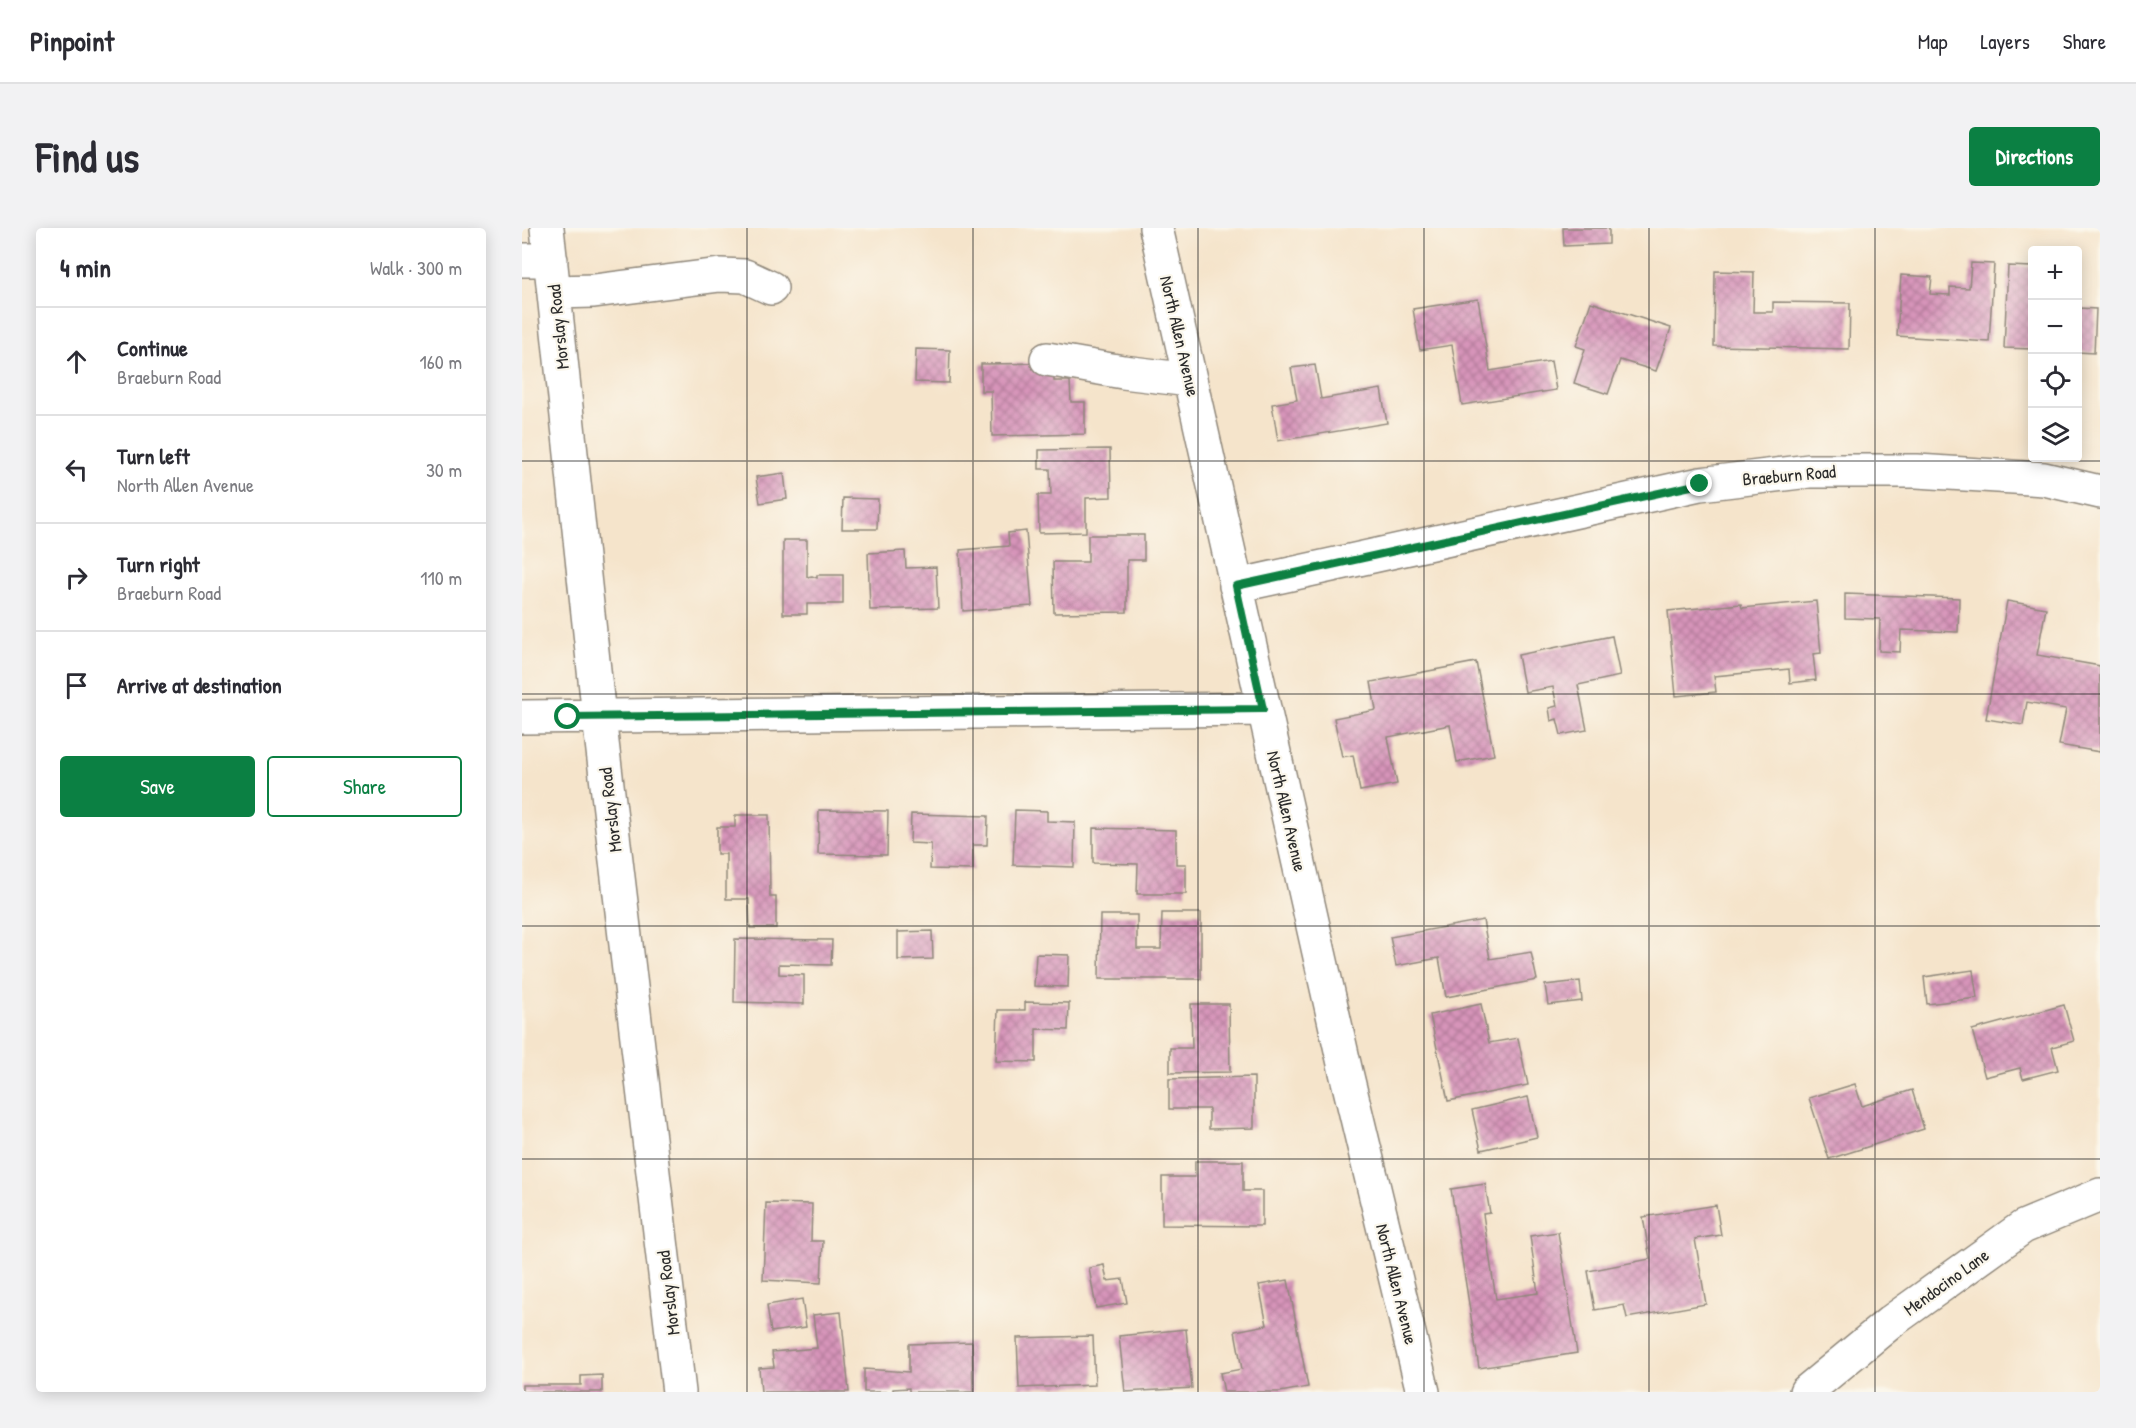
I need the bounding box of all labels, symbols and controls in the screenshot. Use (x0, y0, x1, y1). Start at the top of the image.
text: Pinpoint (30, 22, 114, 60)
text: Map (1918, 27, 1947, 56)
text: Layers (1980, 27, 2030, 56)
text: Share (2063, 27, 2106, 56)
button: Directions (1969, 127, 2100, 186)
text: Find us (36, 128, 139, 185)
map controls (2028, 246, 2082, 462)
button: + (2028, 246, 2082, 300)
text: 4 min (60, 250, 111, 285)
text: Walk · 300 m (370, 254, 462, 281)
street label: North Allen Avenue (1154, 273, 1206, 399)
street label: Morslay Road (541, 283, 575, 371)
button: − (2028, 300, 2082, 354)
text: Continue (117, 333, 188, 363)
icon: ahead (60, 345, 93, 378)
text: 160 m (420, 348, 462, 375)
button: locate (2028, 354, 2082, 408)
text: Braeburn Road (117, 363, 221, 390)
button: layers (2028, 408, 2082, 462)
text: Turn left (117, 441, 190, 471)
icon: left (60, 453, 93, 486)
text: 30 m (426, 456, 462, 483)
street label: Braeburn Road (1741, 458, 1837, 492)
route end (1686, 470, 1712, 496)
text: North Allen Avenue (117, 471, 254, 498)
text: Turn right (117, 549, 200, 579)
icon: right (60, 561, 93, 594)
text: 110 m (420, 564, 462, 591)
text: Braeburn Road (117, 579, 221, 606)
icon: arrive (60, 669, 93, 702)
text: Arrive at destination (117, 670, 282, 700)
route start (554, 703, 580, 729)
street label: North Allen Avenue (1261, 748, 1313, 874)
button: Save (60, 756, 255, 817)
button: Share (267, 756, 462, 817)
street label: Morslay Road (592, 766, 628, 854)
street label: North Allen Avenue (1370, 1221, 1424, 1347)
street label: Mendocino Lane (1898, 1243, 1994, 1321)
street label: Morslay Road (650, 1249, 686, 1337)

